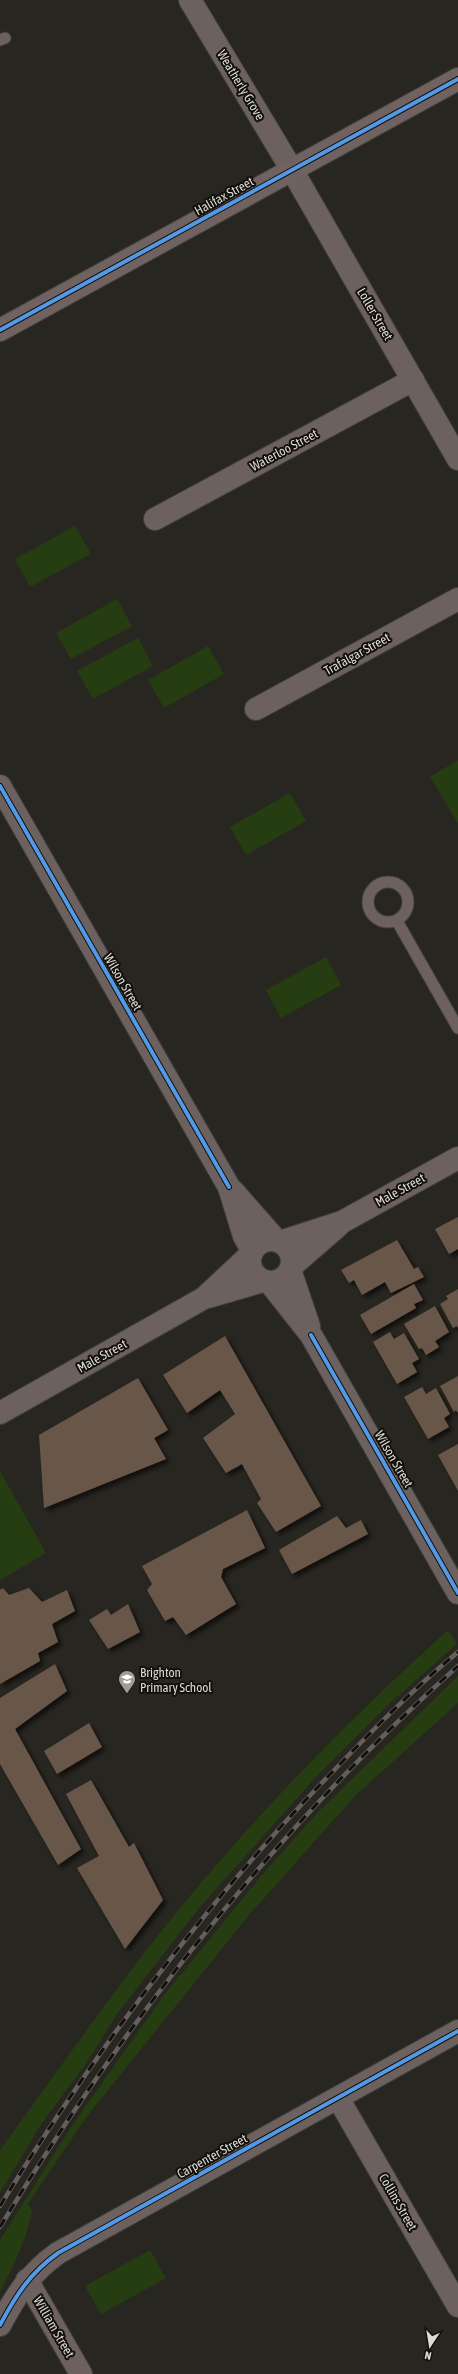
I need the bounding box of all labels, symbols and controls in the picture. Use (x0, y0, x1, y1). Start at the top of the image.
street label: Weatherly Grove (214, 47, 268, 123)
street label: Halifax Street (192, 174, 256, 218)
street label: Loller Street (354, 285, 396, 343)
street label: Waterloo Street (248, 426, 321, 474)
street label: Trafalgar Street (321, 630, 393, 678)
street label: Wilson Street (101, 951, 145, 1013)
street label: Male Street (373, 1170, 428, 1210)
street label: Male Street (75, 1336, 130, 1376)
street label: Wilson Street (372, 1428, 416, 1490)
place label: Brighton Primary School (140, 1665, 212, 1695)
school or university icon: Brighton Primary School (117, 1669, 137, 1694)
street label: Carpenter Street (174, 2130, 250, 2181)
street label: Collins Street (376, 2171, 420, 2233)
street label: William Street (31, 2294, 78, 2360)
north arrow (410, 2326, 450, 2366)
text: N (423, 2349, 432, 2362)

